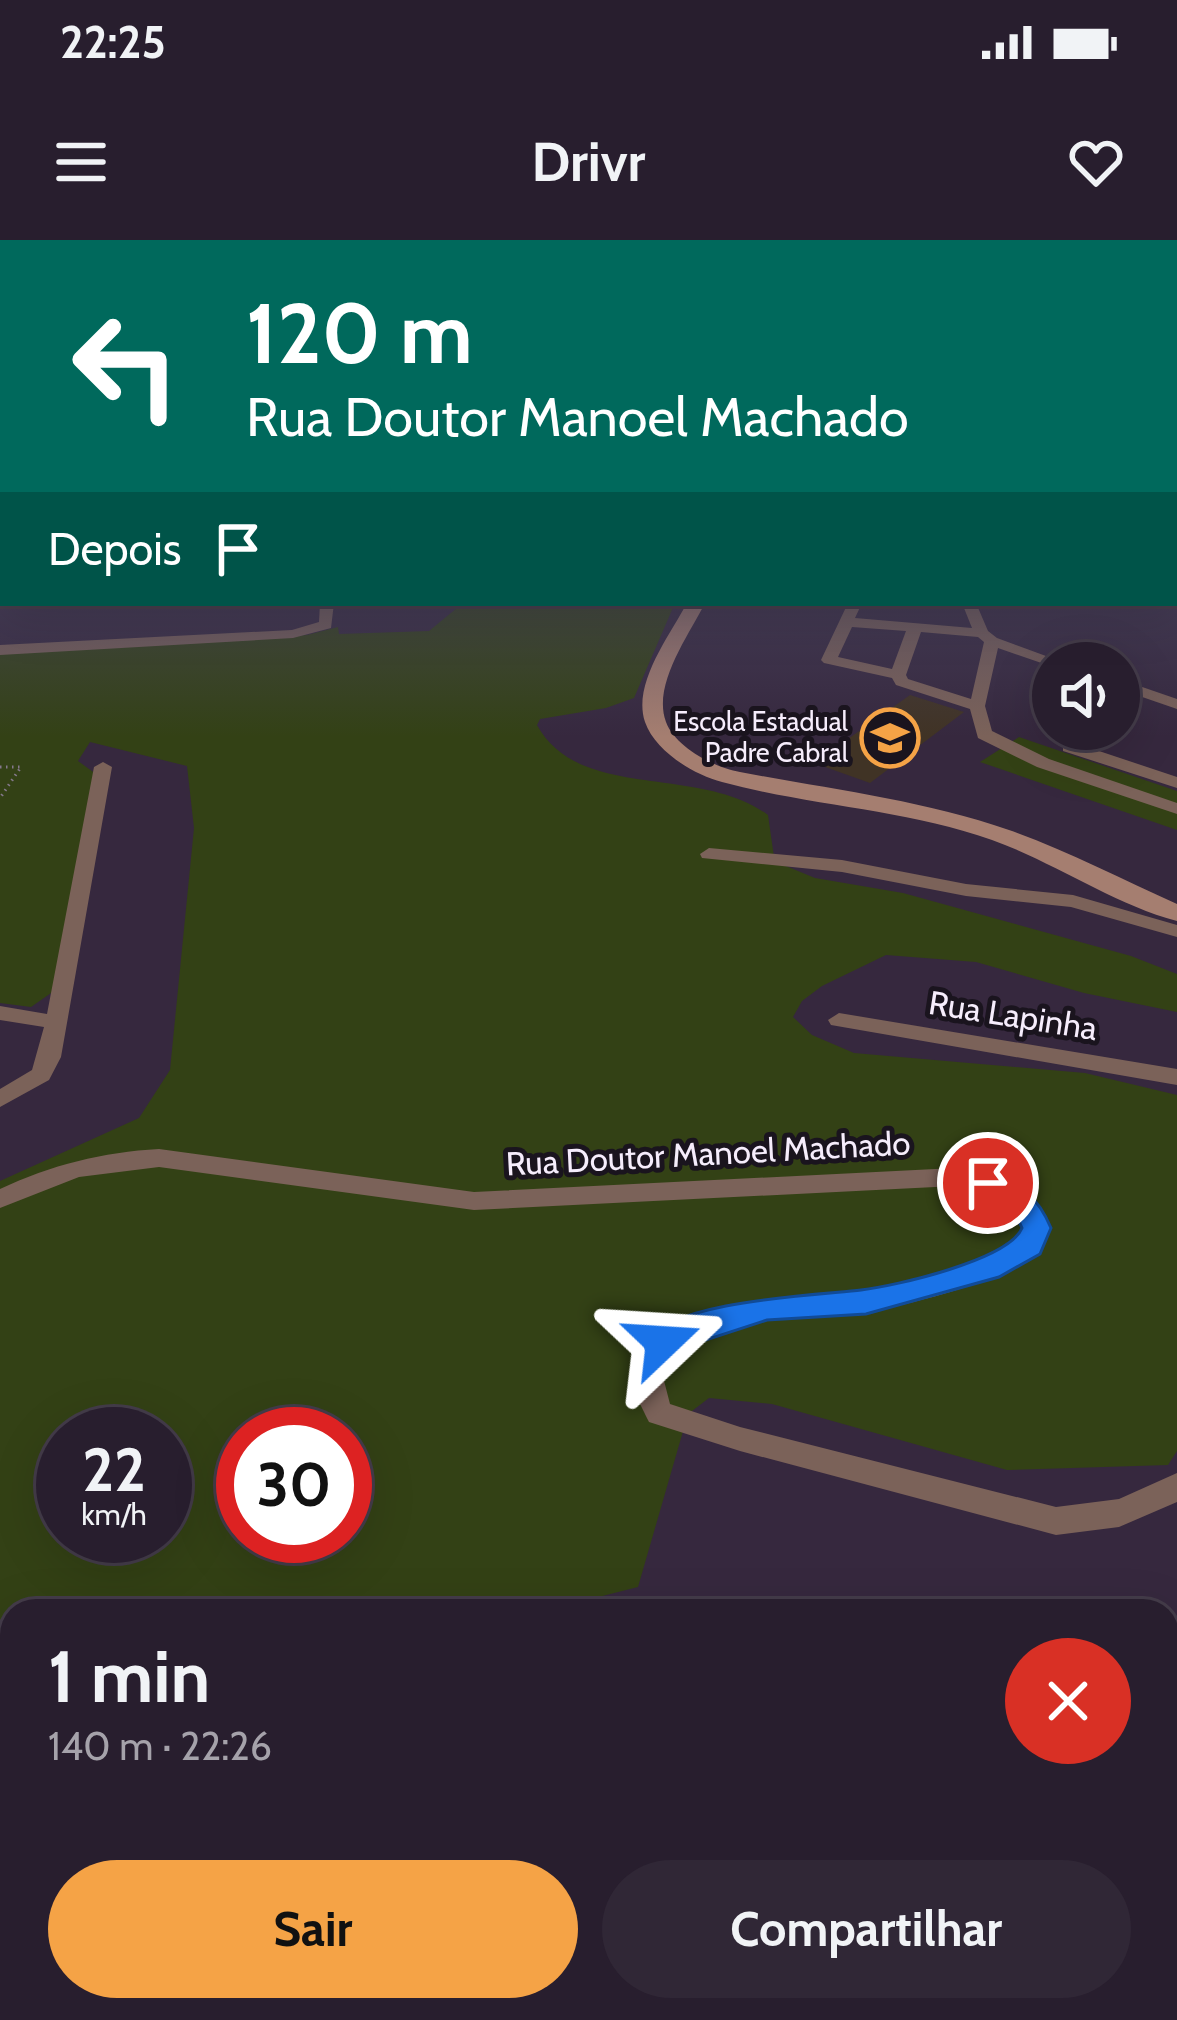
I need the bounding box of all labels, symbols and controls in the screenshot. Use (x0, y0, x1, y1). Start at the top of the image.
text: 22:25 (60, 15, 166, 69)
icon: menu (48, 129, 114, 195)
text: Drivr (532, 129, 645, 195)
icon: heart (1063, 129, 1129, 195)
text: 120 m (246, 282, 473, 384)
icon: left (48, 288, 204, 444)
text: Rua Doutor Manoel Machado (246, 384, 909, 450)
icon: arrive (205, 516, 271, 582)
text: Depois (48, 522, 181, 576)
map controls (1032, 642, 1140, 750)
button: sound (1032, 642, 1140, 750)
place label: Escola Estadual Padre Cabral (673, 705, 849, 769)
school or university icon: Escola Estadual Padre Cabral (859, 707, 921, 769)
street label: Rua Lapinha (926, 982, 1100, 1048)
street label: Rua Doutor Manoel Machado (505, 1122, 911, 1184)
pin (937, 1132, 1039, 1234)
icon: arrive (955, 1150, 1021, 1216)
position arrow (600, 1279, 726, 1405)
speed limit sign: 30 (216, 1407, 372, 1563)
text: 22 (82, 1433, 146, 1506)
text: km/h (81, 1496, 147, 1533)
text: 1 min (48, 1633, 210, 1720)
button: close (1005, 1638, 1131, 1764)
text: 140 m · 22:26 (48, 1722, 272, 1770)
button: Sair (48, 1860, 578, 1998)
button: Compartilhar (602, 1860, 1131, 1998)

